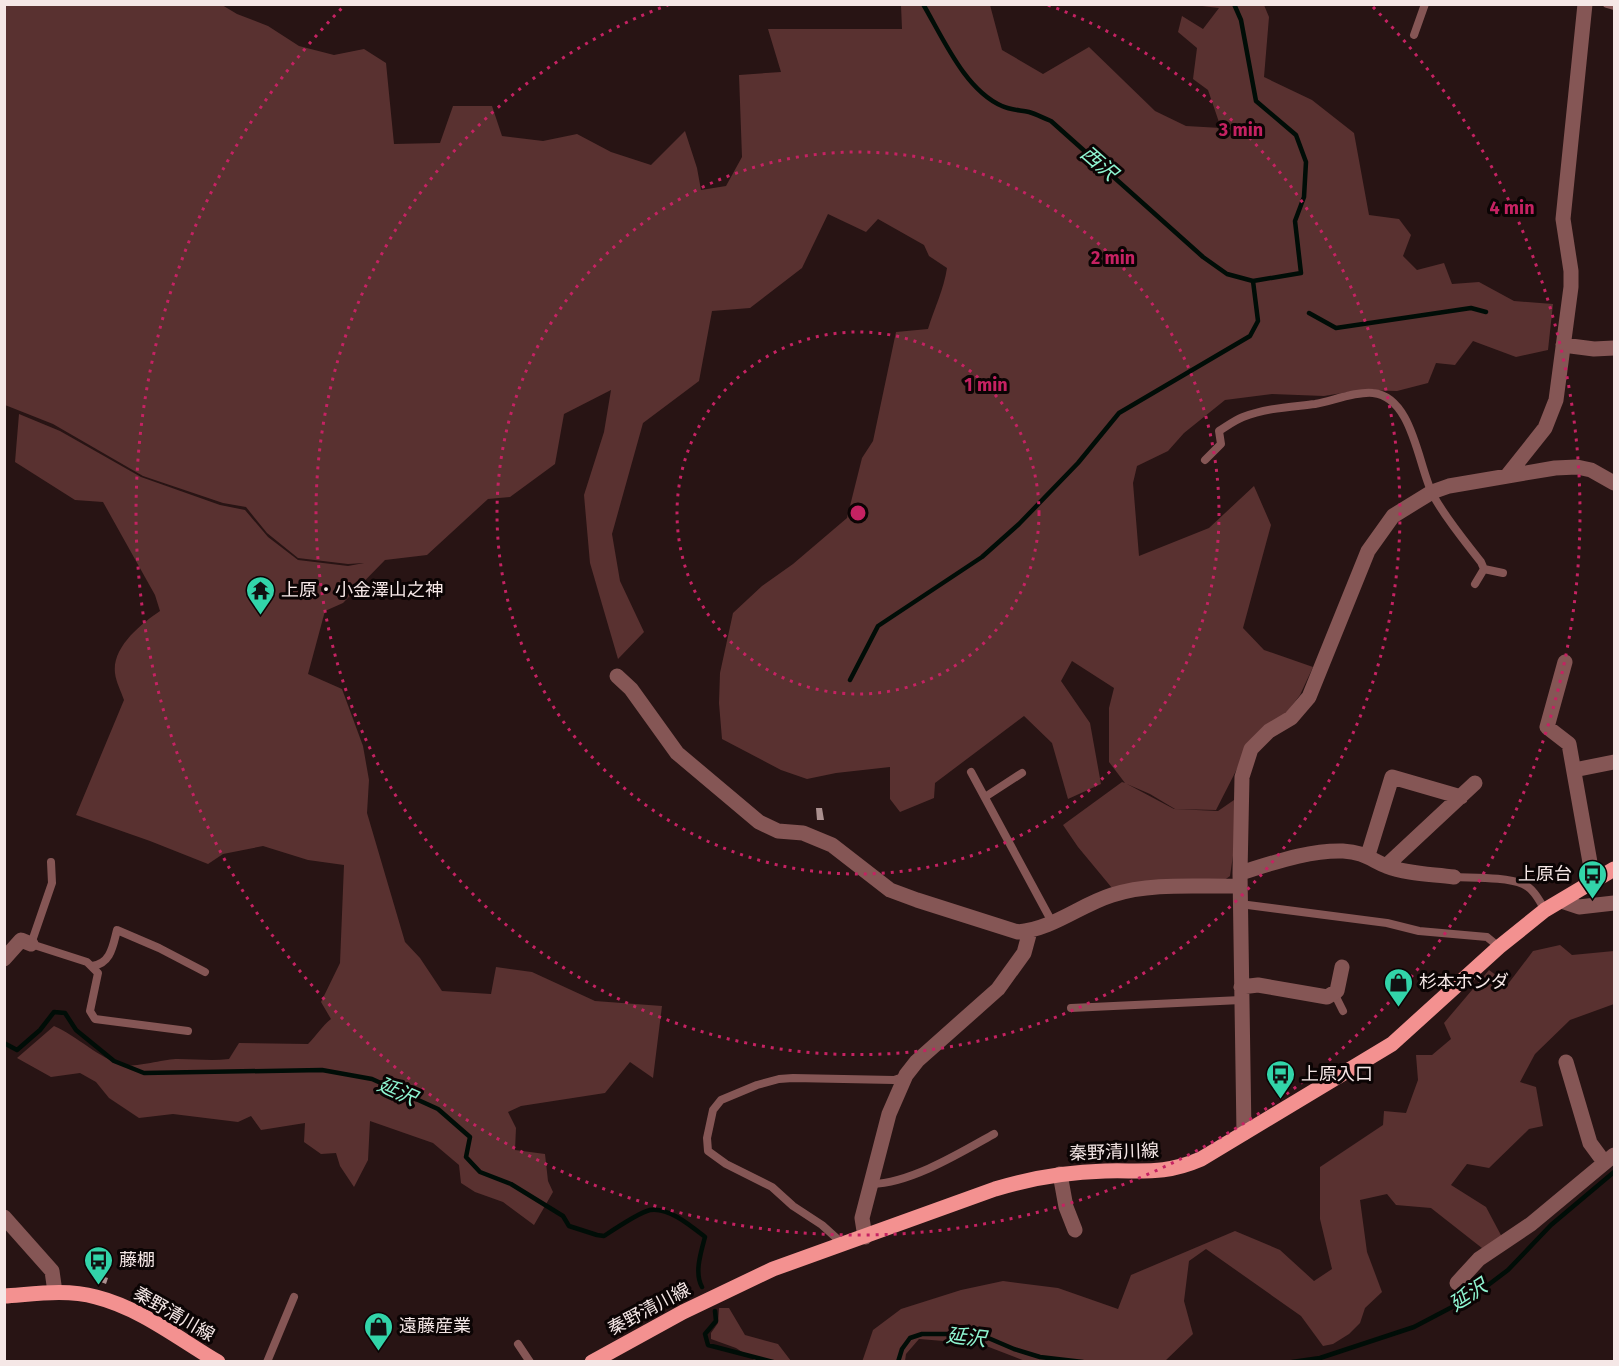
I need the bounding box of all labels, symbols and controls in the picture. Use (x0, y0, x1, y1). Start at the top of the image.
text: 3 min (1218, 119, 1263, 141)
water label: 西沢 (1076, 141, 1124, 187)
text: 4 min (1489, 197, 1535, 219)
text: 2 min (1091, 247, 1135, 269)
text: 1 min (964, 374, 1008, 396)
centre of rings (848, 503, 868, 523)
temple icon: 上原・小金澤山之神 (244, 574, 276, 616)
place label: 上原・小金澤山之神 (281, 579, 443, 601)
bus stop icon: 上原台 (1577, 858, 1609, 900)
place label: 上原台 (1518, 863, 1572, 885)
shop icon: 杉本ホンダ (1382, 966, 1414, 1008)
place label: 杉本ホンダ (1419, 971, 1509, 993)
bus stop icon: 上原入口 (1264, 1058, 1296, 1100)
place label: 上原入口 (1301, 1063, 1373, 1085)
water label: 延沢 (374, 1072, 423, 1111)
street label: 秦野清川線 (1069, 1139, 1159, 1165)
bus stop icon: 藤棚 (82, 1244, 114, 1286)
place label: 藤棚 (119, 1249, 155, 1271)
water label: 延沢 (1445, 1272, 1494, 1316)
street label: 秦野清川線 (604, 1278, 694, 1340)
street label: 秦野清川線 (130, 1282, 218, 1346)
shop icon: 遠藤産業 (362, 1310, 394, 1352)
place label: 遠藤産業 (399, 1315, 471, 1337)
water label: 延沢 (945, 1323, 990, 1351)

